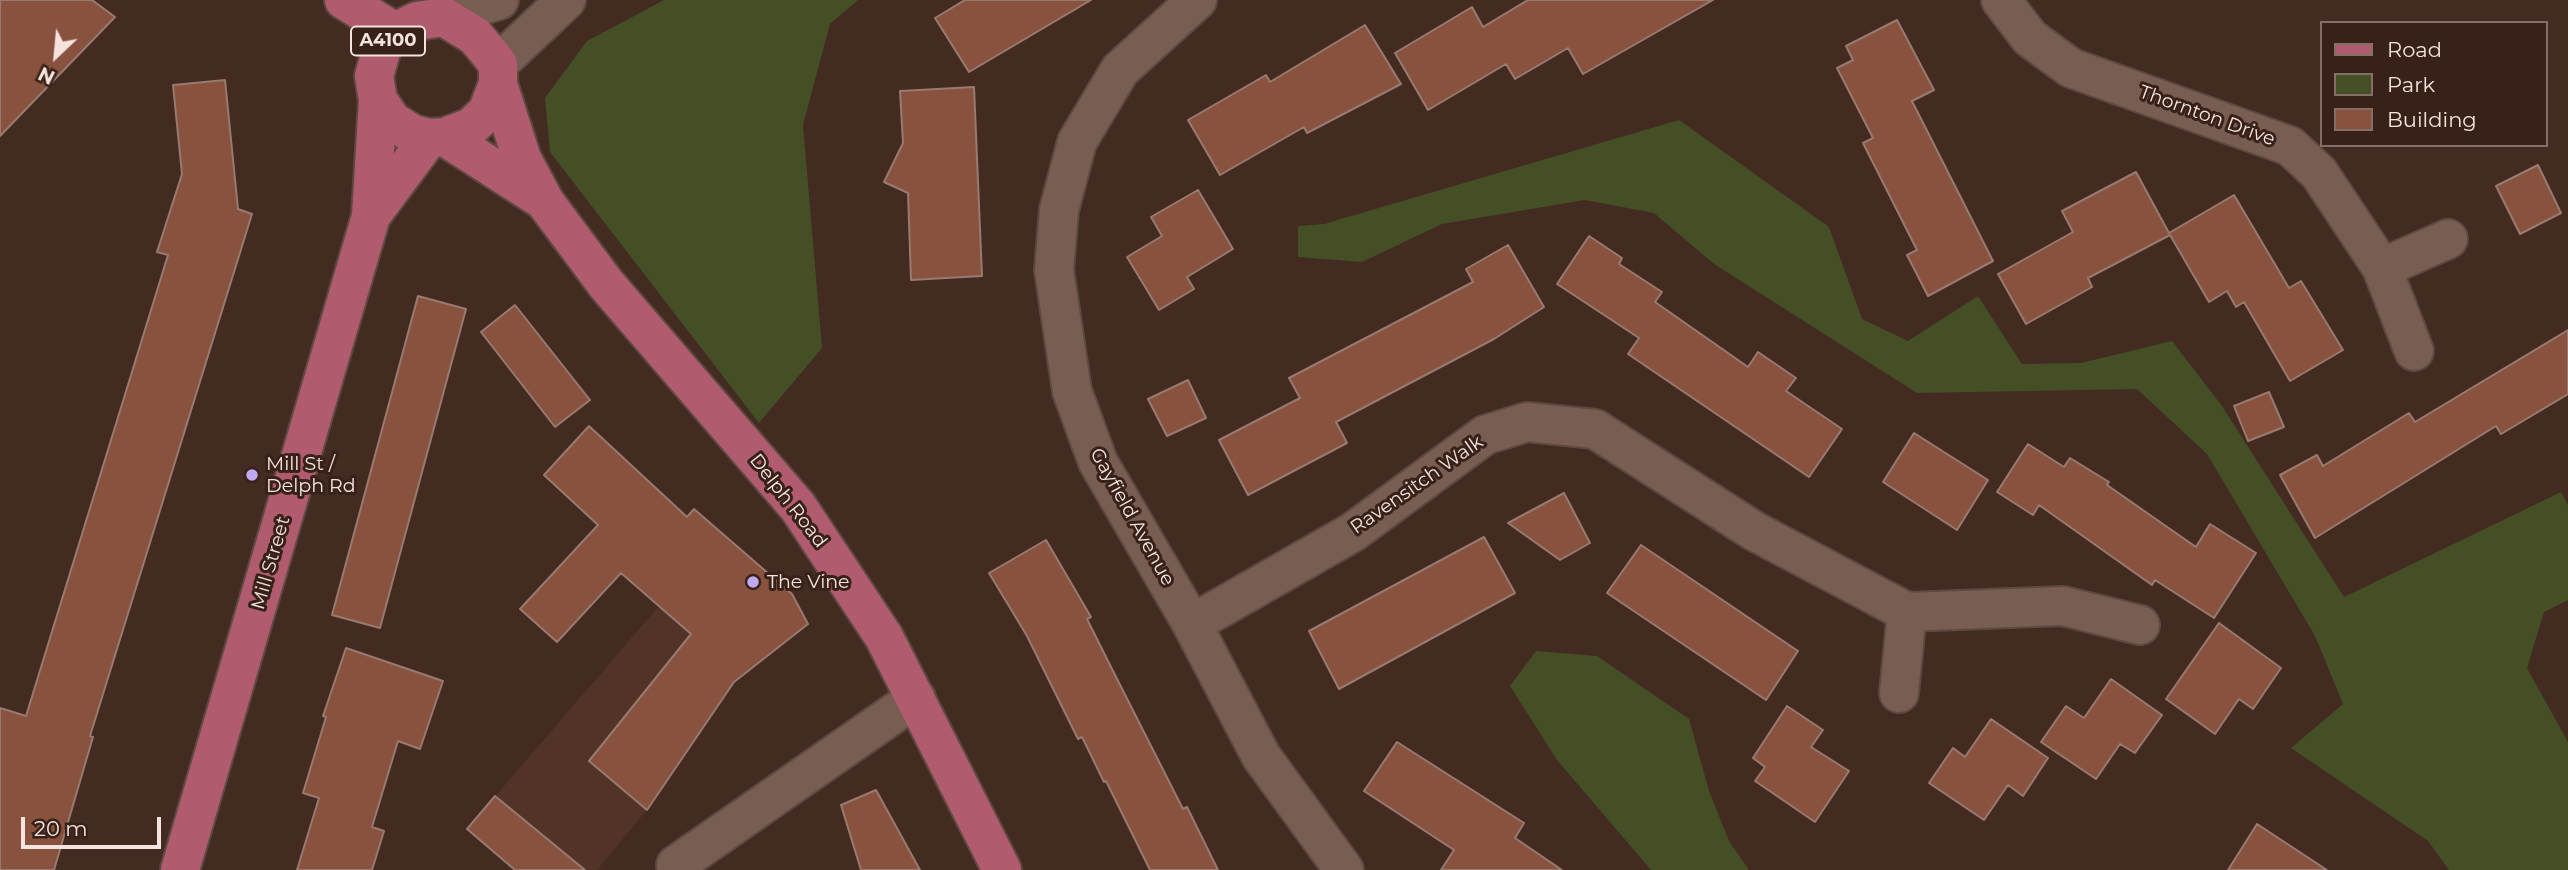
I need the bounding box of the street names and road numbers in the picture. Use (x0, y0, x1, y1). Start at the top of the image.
road number: A4100 (351, 26, 425, 56)
street label: Thornton Drive (2136, 81, 2278, 151)
street label: Ravensitch Walk (1346, 431, 1488, 539)
street label: Gayfield Avenue (1085, 444, 1179, 590)
street label: Delph Road (744, 450, 832, 552)
street label: Mill Street (247, 514, 295, 612)

